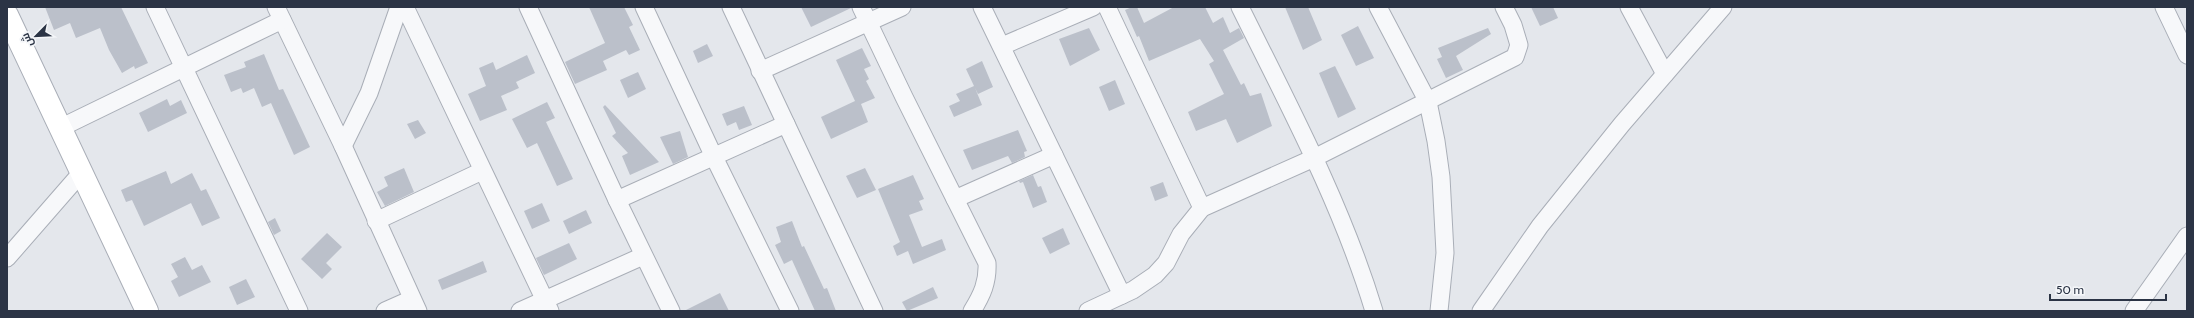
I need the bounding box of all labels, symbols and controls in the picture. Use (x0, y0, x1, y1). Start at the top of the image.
north arrow (16, 16, 56, 56)
text: ش (18, 31, 36, 49)
scale bar (2050, 276, 2166, 302)
text: 50 m (2056, 282, 2084, 297)

